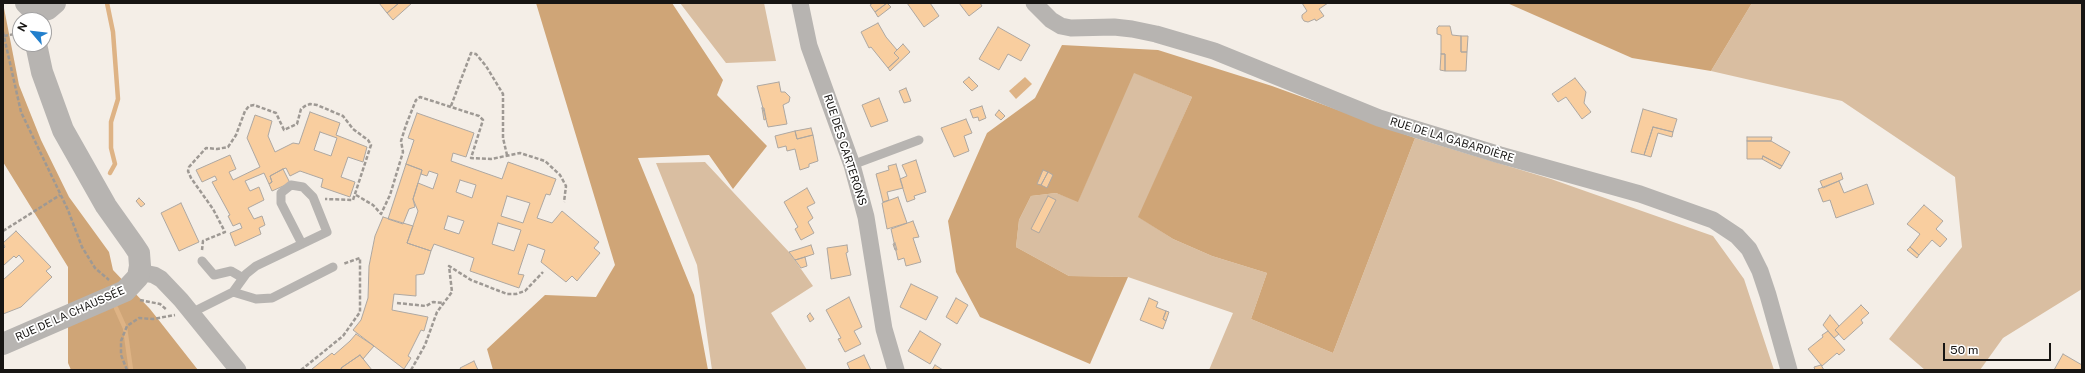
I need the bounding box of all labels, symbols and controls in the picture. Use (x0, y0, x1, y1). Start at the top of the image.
north arrow (12, 12, 52, 52)
text: N (15, 20, 30, 33)
street label: RUE DES CARTERONS (821, 93, 869, 207)
street label: RUE DE LA GABARDIÈRE (1388, 115, 1516, 165)
street label: RUE DE LA CHAUSSÉE (13, 284, 127, 344)
scale bar (1945, 335, 2053, 361)
text: 50 m (1950, 343, 1978, 357)

